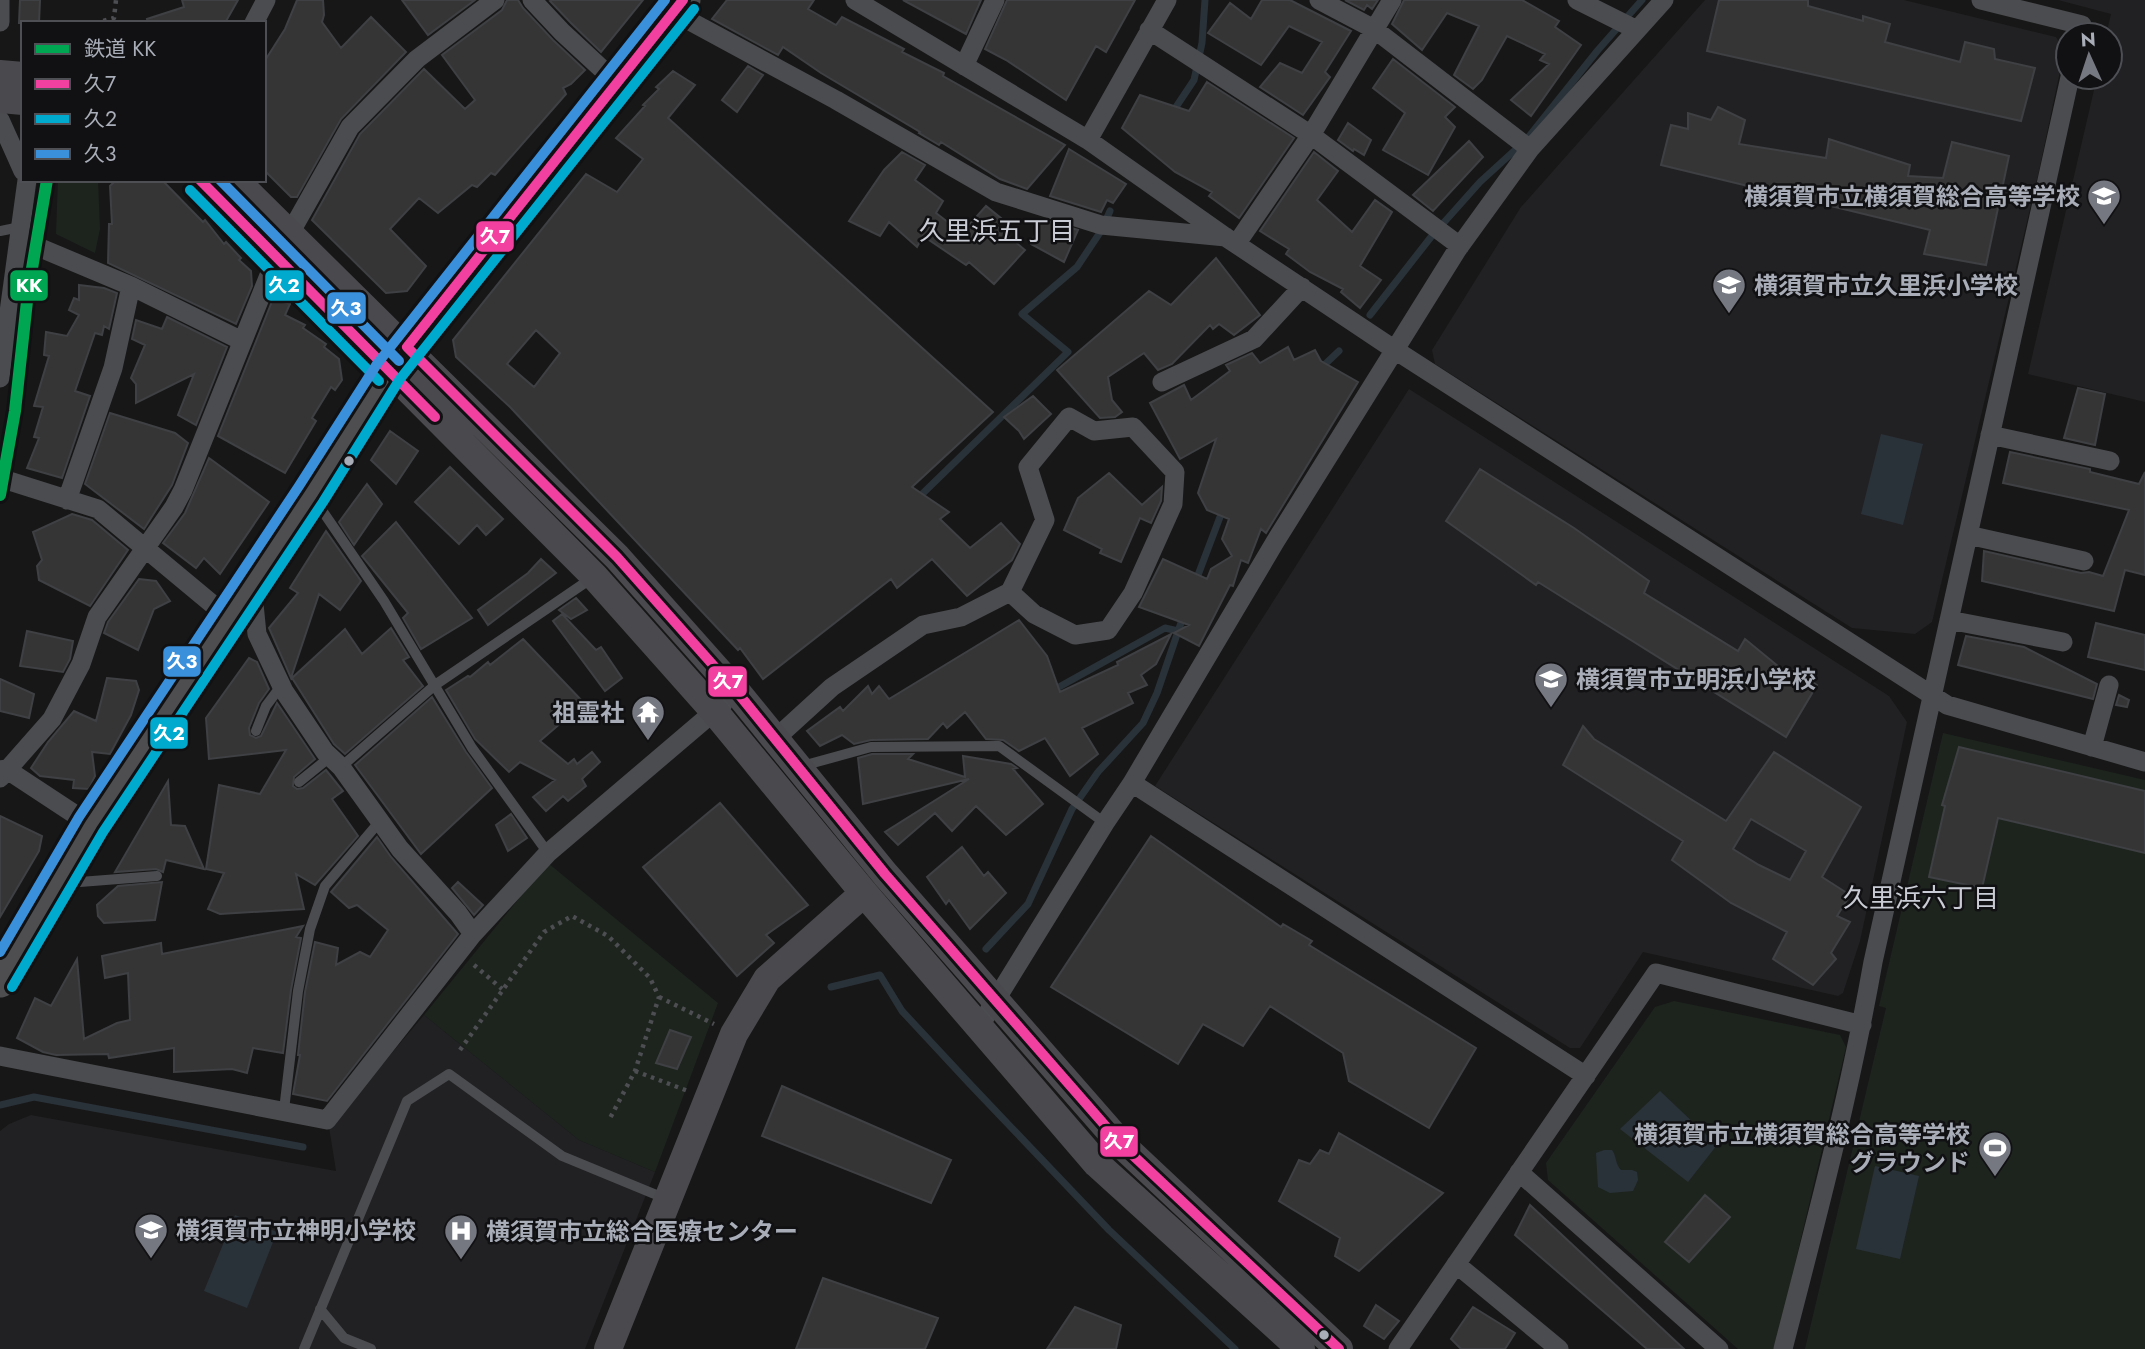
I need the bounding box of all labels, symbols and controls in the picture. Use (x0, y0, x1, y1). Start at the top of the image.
legend (21, 21, 266, 182)
north arrow (2054, 21, 2124, 91)
text: N (2080, 26, 2096, 53)
text: 鉄道 KK (84, 34, 156, 64)
text: 久7 (84, 69, 116, 99)
text: 久2 (84, 104, 117, 134)
text: 久3 (84, 139, 116, 169)
school or university icon: 横須賀市立横須賀総合高等学校 (2085, 177, 2123, 226)
place label: 横須賀市立横須賀総合高等学校 (1744, 179, 2080, 214)
district label: 久里浜五丁目 (919, 212, 1075, 250)
line badge: 久7 (475, 220, 515, 253)
text: 久7 (480, 223, 511, 250)
school or university icon: 横須賀市立久里浜小学校 (1710, 266, 1748, 315)
place label: 横須賀市立久里浜小学校 (1754, 268, 2018, 303)
line badge: KK (9, 269, 49, 302)
line badge: 久2 (264, 269, 305, 302)
text: KK (16, 272, 43, 299)
text: 久2 (268, 272, 300, 299)
line badge: 久3 (326, 291, 367, 325)
text: 久3 (331, 295, 362, 322)
unlabelled marker (342, 454, 356, 468)
line badge: 久3 (162, 645, 202, 678)
text: 久3 (167, 648, 198, 675)
school or university icon: 横須賀市立明浜小学校 (1532, 660, 1570, 709)
place label: 横須賀市立明浜小学校 (1576, 662, 1816, 697)
line badge: 久7 (707, 665, 748, 698)
text: 久7 (713, 668, 744, 695)
temple icon: 祖霊社 (629, 693, 667, 742)
place label: 祖霊社 (552, 695, 624, 730)
line badge: 久2 (149, 716, 189, 750)
text: 久2 (153, 720, 185, 747)
district label: 久里浜六丁目 (1843, 879, 1999, 917)
place label: 横須賀市立横須賀総合高等学校 グラウンド (1634, 1117, 1970, 1180)
line badge: 久7 (1099, 1125, 1139, 1158)
text: 久7 (1104, 1128, 1135, 1155)
sports icon: 横須賀市立横須賀総合高等学校 グラウンド (1976, 1129, 2014, 1178)
school or university icon: 横須賀市立神明小学校 (132, 1211, 170, 1260)
hospital icon: 横須賀市立総合医療センター (442, 1212, 480, 1261)
place label: 横須賀市立神明小学校 (176, 1213, 416, 1248)
place label: 横須賀市立総合医療センター (486, 1214, 798, 1249)
unlabelled marker (1317, 1328, 1331, 1342)

